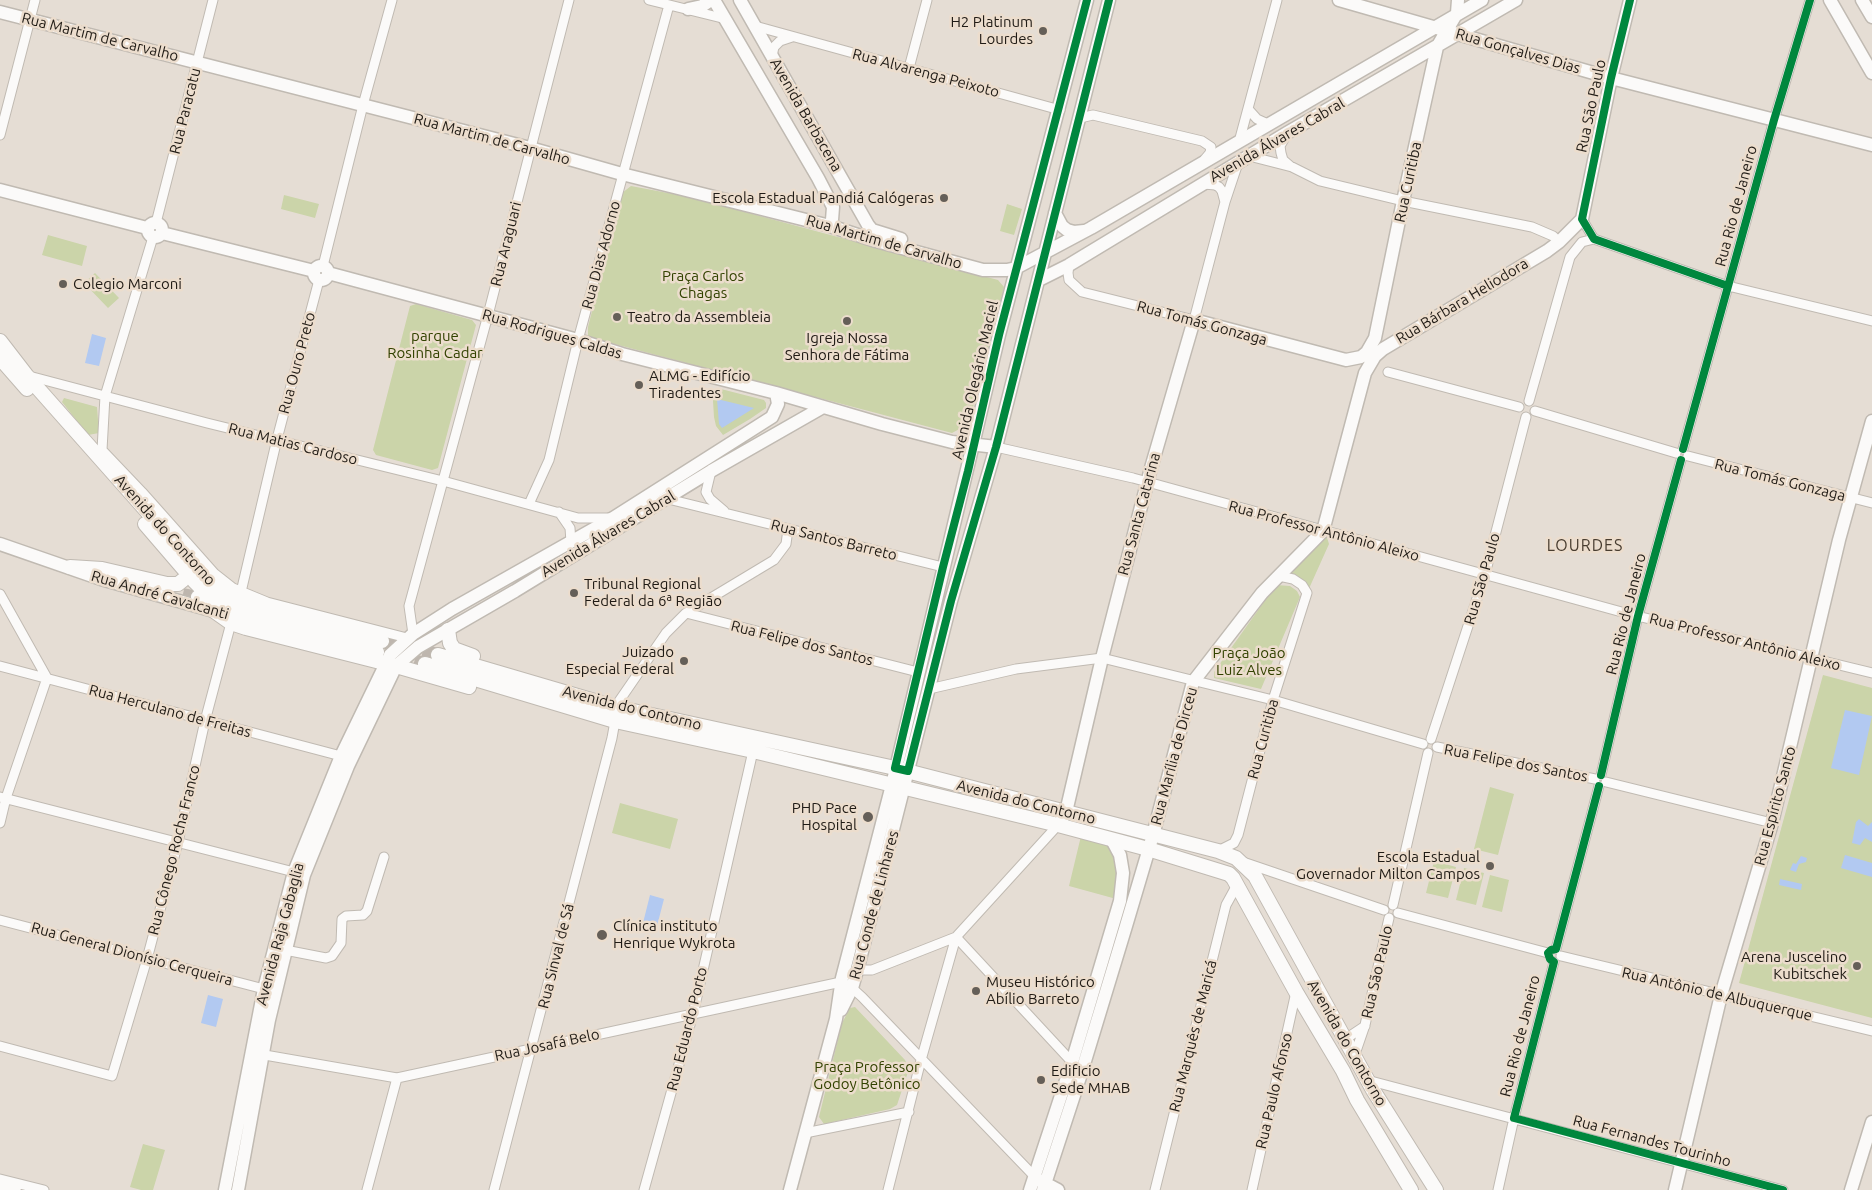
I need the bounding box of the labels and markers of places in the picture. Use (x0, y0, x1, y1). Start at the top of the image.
place label: H2 Platinum Lourdes (950, 13, 1033, 48)
marker: H2 Platinum Lourdes (1037, 25, 1049, 37)
place label: Escola Estadual Pandiá Calógeras (712, 189, 934, 207)
marker: Escola Estadual Pandiá Calógeras (938, 192, 950, 204)
place label: Colegio Marconi (73, 275, 182, 293)
marker: Colegio Marconi (57, 278, 69, 290)
place label: Teatro da Assembleia (627, 308, 771, 326)
marker: Teatro da Assembleia (611, 311, 623, 323)
marker: Igreja Nossa Senhora de Fátima (841, 315, 853, 327)
place label: Igreja Nossa Senhora de Fátima (785, 329, 909, 364)
place label: ALMG - Edifício Tiradentes (649, 367, 751, 402)
marker: ALMG - Edifício Tiradentes (633, 379, 645, 391)
place label: Tribunal Regional Federal da 6ª Região (584, 575, 722, 610)
marker: Tribunal Regional Federal da 6ª Região (568, 587, 580, 599)
place label: Juizado Especial Federal (566, 643, 674, 678)
marker: Juizado Especial Federal (678, 655, 690, 667)
place label: PHD Pace Hospital (792, 799, 857, 834)
marker: PHD Pace Hospital (861, 810, 875, 824)
place label: Escola Estadual Governador Milton Campos (1296, 848, 1480, 883)
marker: Escola Estadual Governador Milton Campos (1484, 860, 1496, 872)
place label: Clínica instituto Henrique Wykrota (613, 917, 735, 952)
marker: Clínica instituto Henrique Wykrota (595, 928, 609, 942)
place label: Arena Juscelino Kubitschek (1741, 948, 1847, 983)
marker: Arena Juscelino Kubitschek (1851, 960, 1863, 972)
place label: Museu Histórico Abílio Barreto (986, 973, 1095, 1008)
marker: Museu Histórico Abílio Barreto (970, 985, 982, 997)
place label: Edificio Sede MHAB (1051, 1062, 1130, 1097)
marker: Edificio Sede MHAB (1035, 1074, 1047, 1086)

